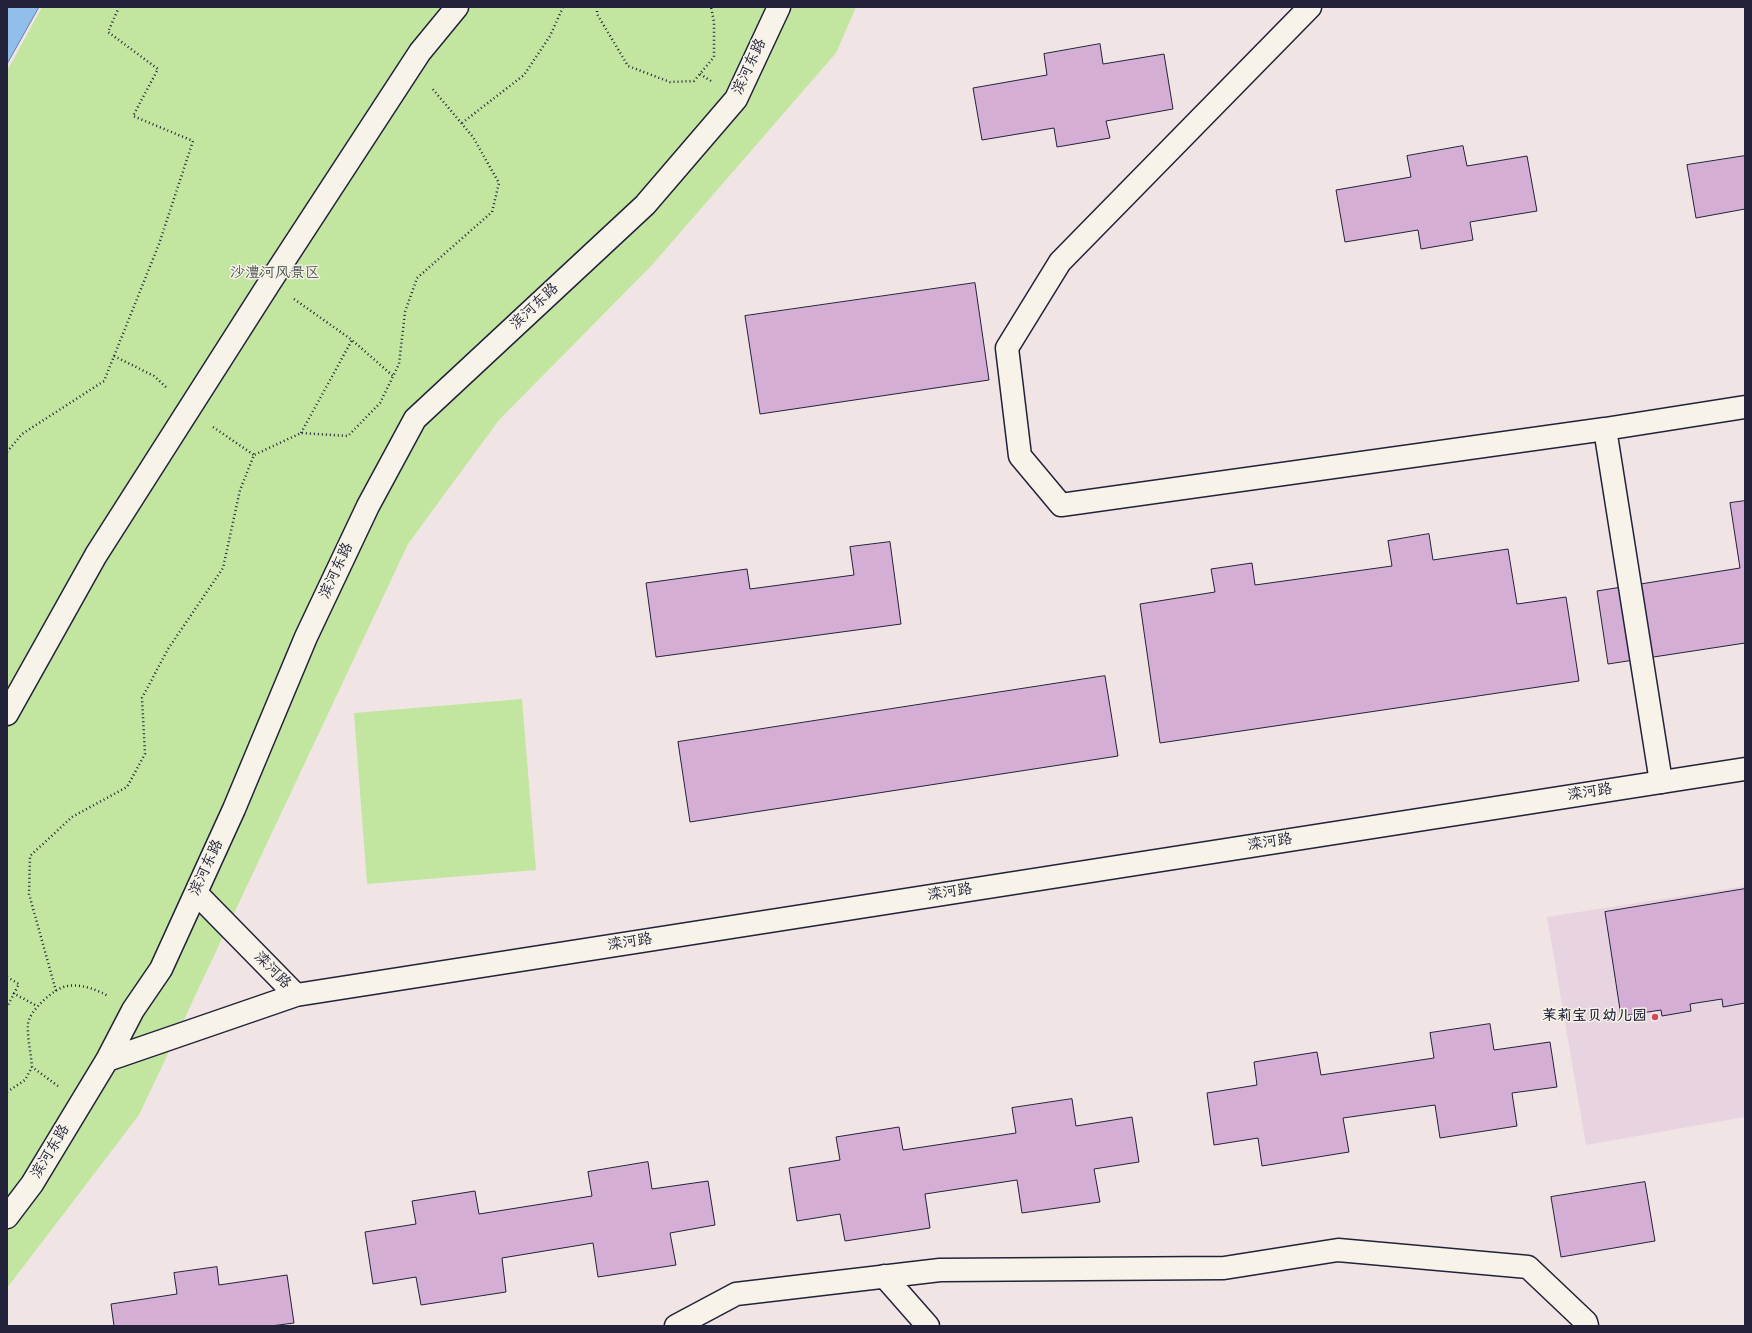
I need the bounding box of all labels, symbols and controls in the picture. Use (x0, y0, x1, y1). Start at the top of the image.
street label: 滨河东路 (729, 36, 771, 98)
park label: 沙澧河风景区 (230, 265, 320, 283)
street label: 滨河东路 (507, 280, 563, 334)
street label: 滨河东路 (316, 540, 358, 602)
street label: 滦河路 (1566, 781, 1614, 805)
street label: 滦河路 (1246, 831, 1294, 855)
street label: 滨河东路 (186, 837, 228, 899)
street label: 滦河路 (926, 881, 974, 905)
street label: 滦河路 (606, 931, 654, 955)
street label: 滦河路 (250, 949, 294, 993)
place label: 茉莉宝贝幼儿园 (1542, 1008, 1647, 1026)
marker: 茉莉宝贝幼儿园 (1650, 1012, 1660, 1022)
street label: 滨河东路 (28, 1122, 74, 1182)

